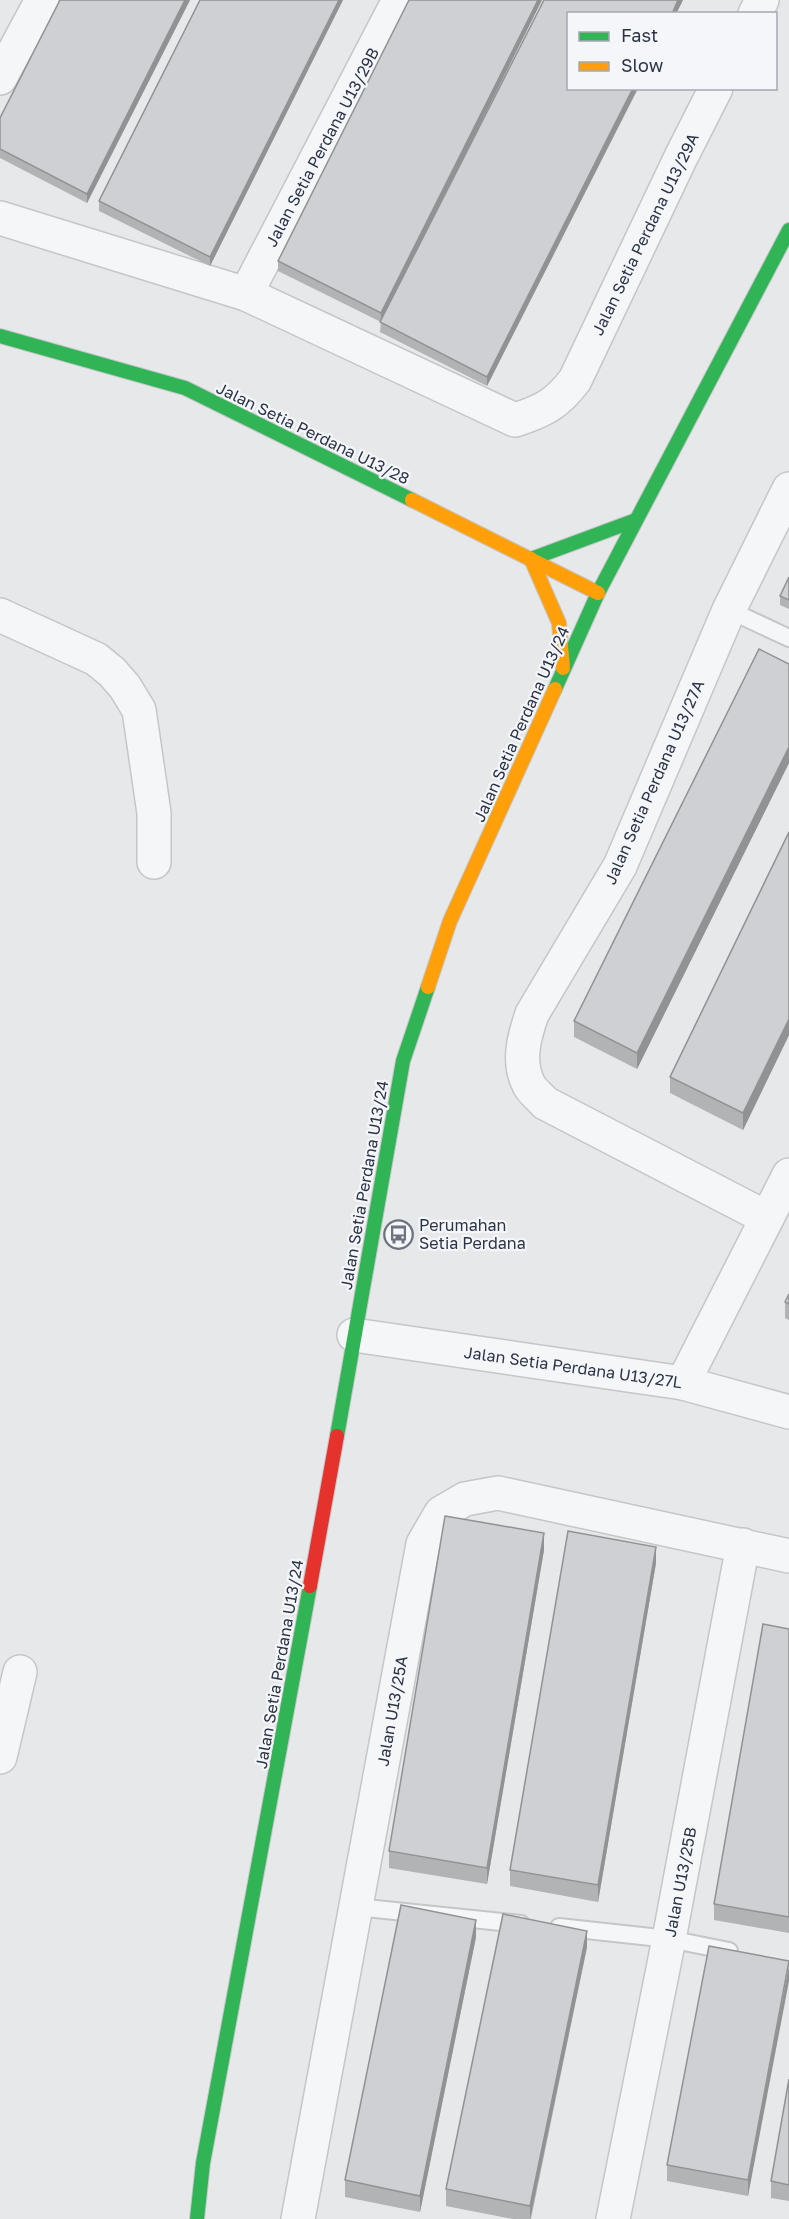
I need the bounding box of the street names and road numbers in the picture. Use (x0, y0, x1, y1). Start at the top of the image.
street label: Jalan Setia Perdana U13/29B (261, 44, 383, 250)
street label: Jalan Setia Perdana U13/29A (587, 129, 703, 339)
street label: Jalan Setia Perdana U13/28 (213, 378, 413, 488)
street label: Jalan Setia Perdana U13/24 (469, 623, 573, 825)
street label: Jalan Setia Perdana U13/27A (600, 676, 708, 887)
street label: Jalan Setia Perdana U13/24 (336, 1079, 392, 1291)
street label: Jalan Setia Perdana U13/27L (463, 1342, 683, 1392)
street label: Jalan Setia Perdana U13/24 (251, 1558, 307, 1770)
street label: Jalan U13/25A (372, 1654, 412, 1768)
street label: Jalan U13/25B (660, 1825, 700, 1939)

